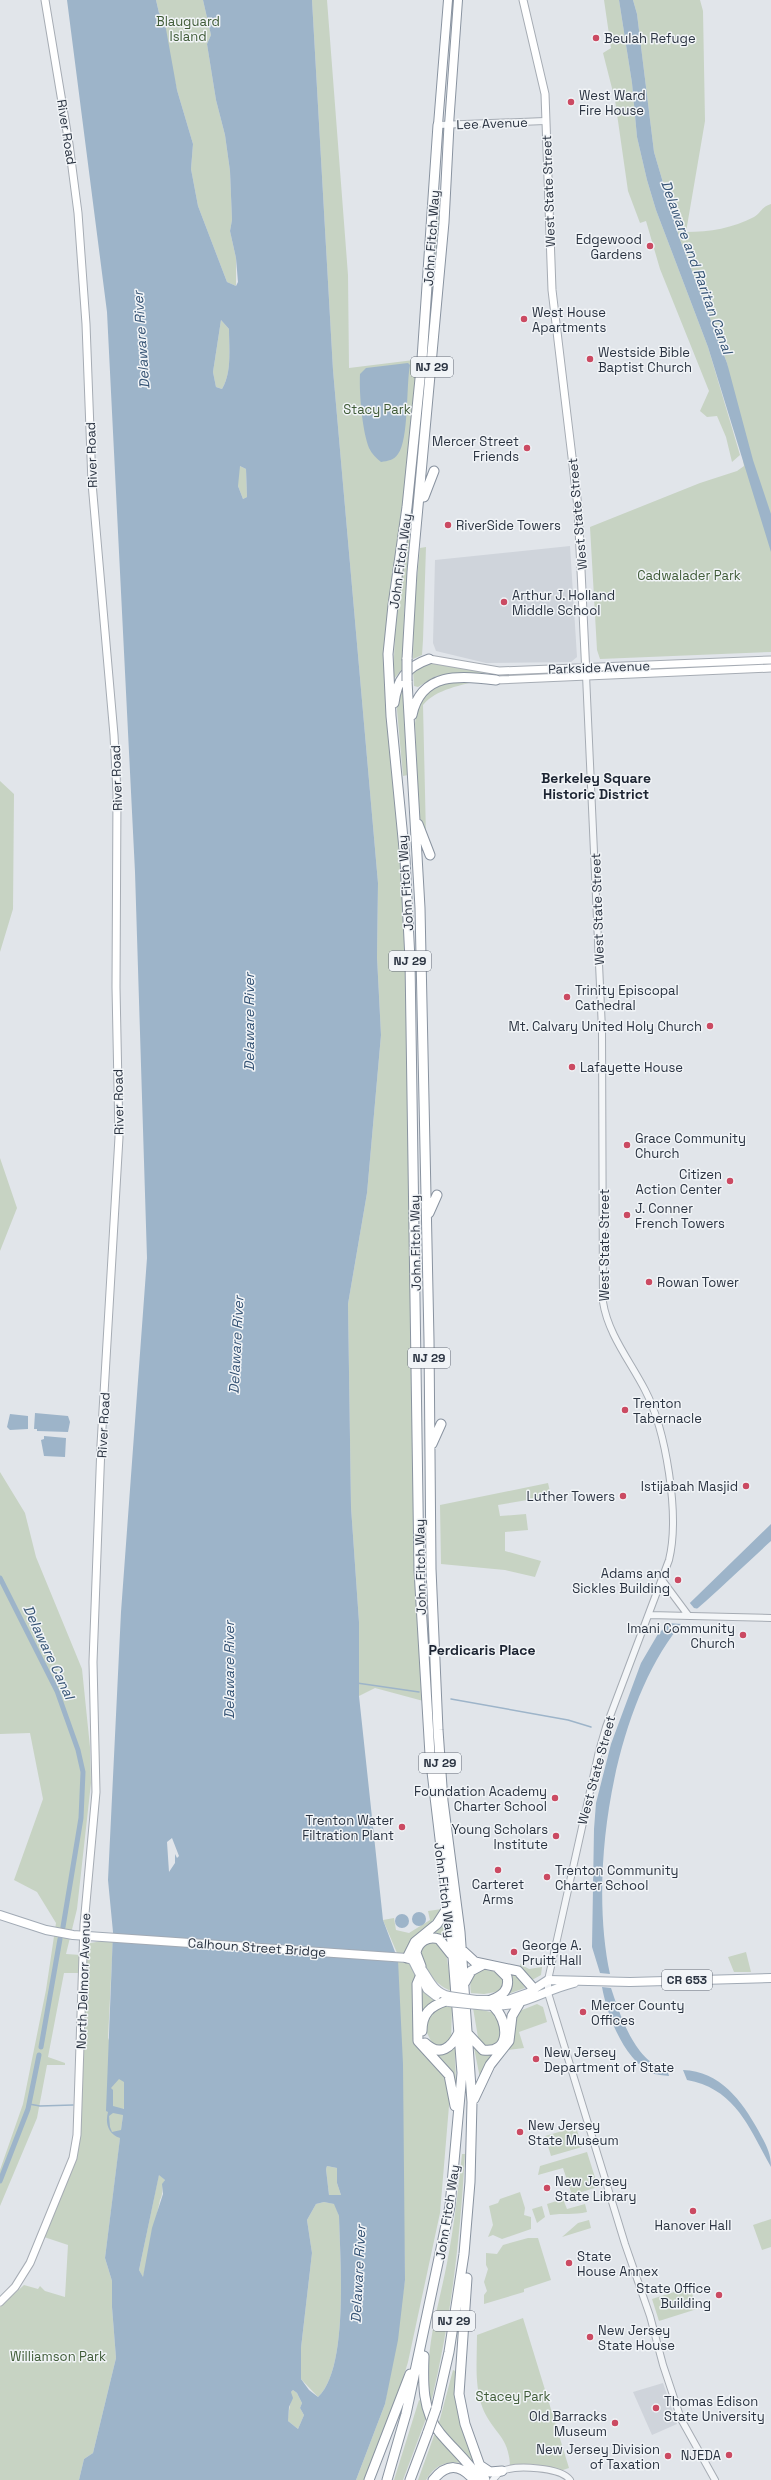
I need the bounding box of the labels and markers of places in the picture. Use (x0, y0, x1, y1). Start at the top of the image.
place label: Beulah Refuge (604, 30, 696, 47)
marker: Beulah Refuge (591, 33, 601, 43)
place label: West Ward Fire House (579, 87, 646, 119)
marker: West Ward Fire House (566, 97, 576, 107)
place label: Edgewood Gardens (576, 231, 642, 263)
marker: Edgewood Gardens (645, 241, 655, 251)
place label: West House Apartments (532, 304, 607, 336)
marker: West House Apartments (519, 314, 529, 324)
place label: Westside Bible Baptist Church (598, 344, 692, 376)
marker: Westside Bible Baptist Church (585, 354, 595, 364)
place label: Mercer Street Friends (432, 433, 519, 465)
marker: Mercer Street Friends (522, 443, 532, 453)
place label: RiverSide Towers (456, 517, 561, 534)
marker: RiverSide Towers (443, 520, 453, 530)
place label: Arthur J. Holland Middle School (512, 587, 615, 619)
marker: Arthur J. Holland Middle School (499, 597, 509, 607)
place label: Trinity Episcopal Cathedral (575, 982, 679, 1014)
marker: Trinity Episcopal Cathedral (562, 992, 572, 1002)
place label: Mt. Calvary United Holy Church (508, 1018, 702, 1035)
marker: Mt. Calvary United Holy Church (705, 1021, 715, 1031)
place label: Lafayette House (580, 1059, 683, 1076)
marker: Lafayette House (567, 1062, 577, 1072)
place label: Grace Community Church (635, 1130, 746, 1162)
marker: Grace Community Church (622, 1140, 632, 1150)
place label: Citizen Action Center (636, 1166, 722, 1198)
marker: Citizen Action Center (725, 1176, 735, 1186)
place label: J. Conner French Towers (635, 1200, 725, 1232)
marker: J. Conner French Towers (622, 1210, 632, 1220)
place label: Rowan Tower (657, 1274, 739, 1291)
marker: Rowan Tower (644, 1277, 654, 1287)
place label: Trenton Tabernacle (633, 1395, 702, 1427)
marker: Trenton Tabernacle (620, 1405, 630, 1415)
place label: Istijabah Masjid (641, 1478, 738, 1495)
marker: Istijabah Masjid (741, 1481, 751, 1491)
place label: Luther Towers (527, 1488, 615, 1505)
marker: Luther Towers (618, 1491, 628, 1501)
place label: Adams and Sickles Building (572, 1565, 670, 1597)
marker: Adams and Sickles Building (673, 1575, 683, 1585)
place label: Imani Community Church (627, 1620, 735, 1652)
marker: Imani Community Church (738, 1630, 748, 1640)
place label: Foundation Academy Charter School (414, 1783, 547, 1815)
marker: Foundation Academy Charter School (550, 1793, 560, 1803)
place label: Trenton Water Filtration Plant (302, 1812, 394, 1844)
place label: Young Scholars Institute (452, 1821, 548, 1853)
marker: Trenton Water Filtration Plant (397, 1822, 407, 1832)
marker: Young Scholars Institute (551, 1831, 561, 1841)
place label: Trenton Community Charter School (555, 1862, 679, 1894)
marker: Carteret Arms (493, 1865, 503, 1875)
marker: Trenton Community Charter School (542, 1872, 552, 1882)
place label: Carteret Arms (472, 1876, 524, 1908)
place label: George A. Pruitt Hall (522, 1937, 582, 1969)
marker: George A. Pruitt Hall (509, 1947, 519, 1957)
place label: Mercer County Offices (591, 1997, 684, 2029)
marker: Mercer County Offices (578, 2007, 588, 2017)
place label: New Jersey Department of State (544, 2044, 674, 2076)
marker: New Jersey Department of State (531, 2054, 541, 2064)
place label: New Jersey State Museum (528, 2117, 619, 2149)
marker: New Jersey State Museum (515, 2127, 525, 2137)
place label: New Jersey State Library (555, 2173, 636, 2205)
marker: New Jersey State Library (542, 2183, 552, 2193)
marker: Hanover Hall (688, 2206, 698, 2216)
place label: Hanover Hall (655, 2217, 731, 2234)
place label: State House Annex (577, 2248, 659, 2280)
marker: State House Annex (564, 2258, 574, 2268)
place label: State Office Building (636, 2280, 711, 2312)
marker: State Office Building (714, 2290, 724, 2300)
place label: New Jersey State House (598, 2322, 675, 2354)
marker: New Jersey State House (585, 2332, 595, 2342)
place label: Thomas Edison State University (664, 2393, 765, 2425)
marker: Thomas Edison State University (651, 2403, 661, 2413)
place label: Old Barracks Museum (529, 2408, 607, 2440)
marker: Old Barracks Museum (610, 2418, 620, 2428)
place label: New Jersey Division of Taxation (536, 2441, 660, 2473)
place label: NJEDA (681, 2447, 721, 2464)
marker: NJEDA (724, 2450, 734, 2460)
marker: New Jersey Division of Taxation (663, 2451, 673, 2461)

